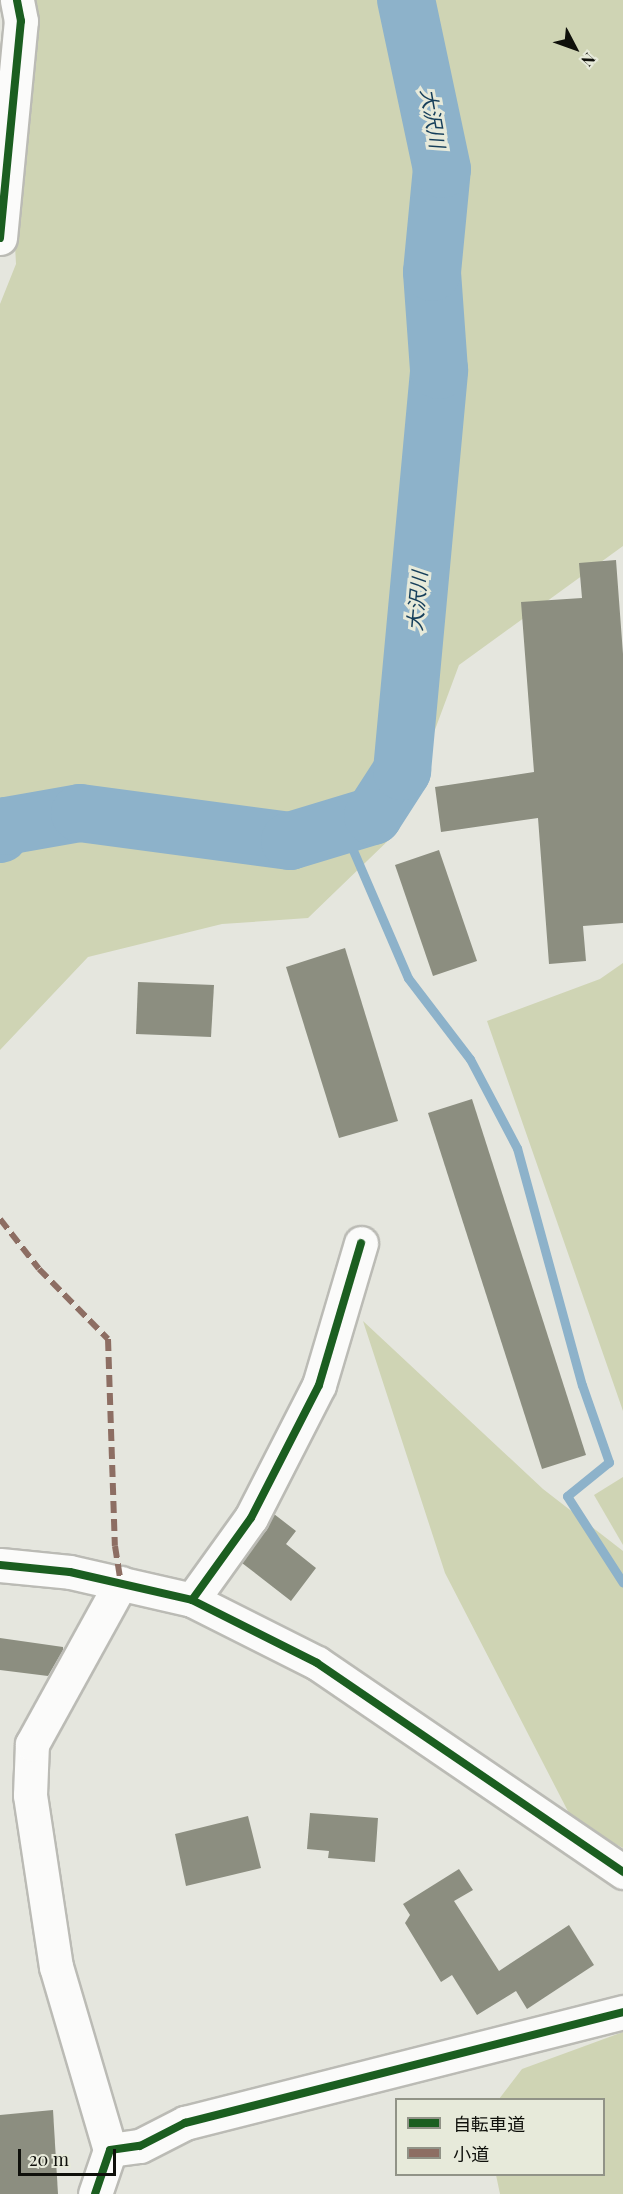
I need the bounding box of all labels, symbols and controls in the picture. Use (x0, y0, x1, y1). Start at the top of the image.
north arrow (545, 18, 605, 78)
text: N (577, 49, 601, 71)
water label: 大沢川 (417, 86, 451, 150)
water label: 大沢川 (401, 570, 431, 632)
legend (395, 2098, 605, 2176)
text: 自転車道 (453, 2112, 525, 2136)
scale bar (21, 2137, 118, 2175)
text: 小道 (453, 2142, 489, 2166)
text: 20 m (29, 2147, 69, 2171)

